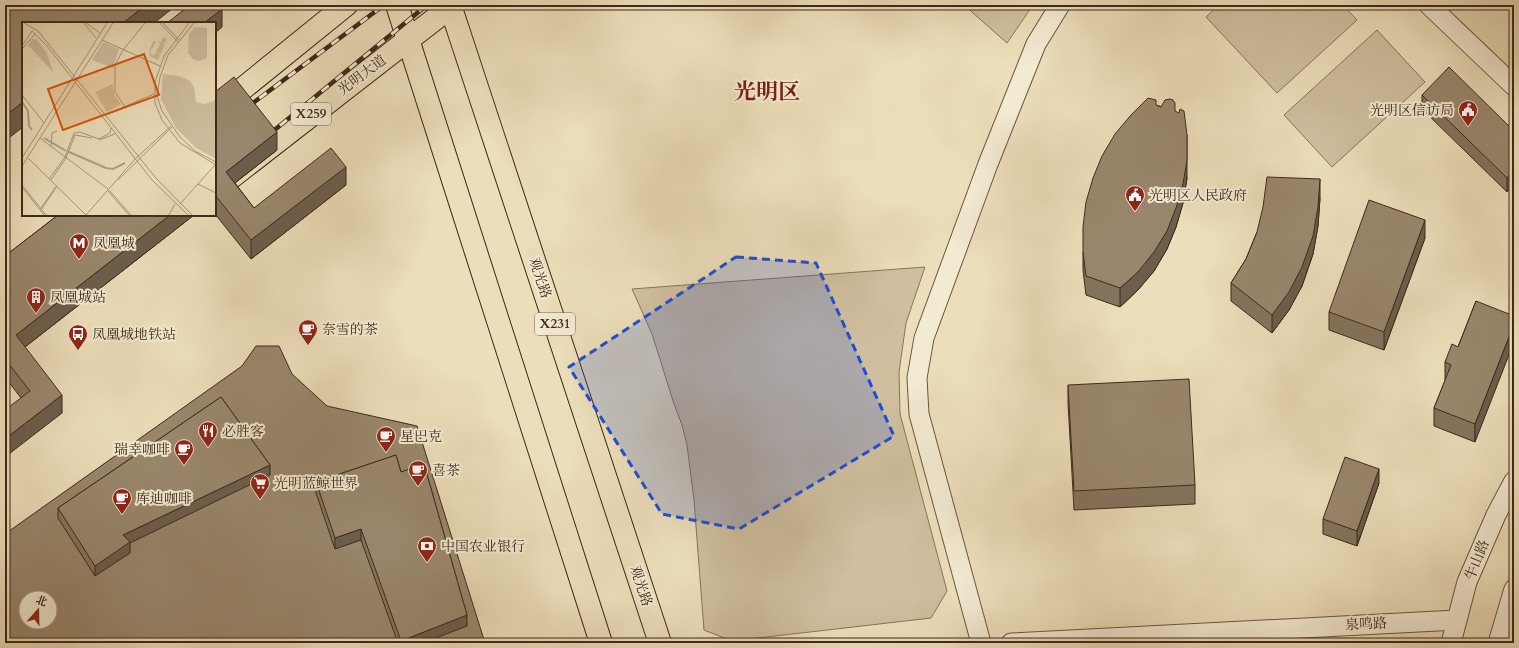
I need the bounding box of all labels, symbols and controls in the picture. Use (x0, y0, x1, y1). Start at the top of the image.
inset map (22, 22, 216, 216)
street label: 光明大道 (334, 51, 390, 99)
district label: 光明区 (734, 77, 800, 107)
public building icon: 光明区信访局 (1457, 99, 1479, 127)
place label: 光明区信访局 (1370, 101, 1454, 120)
road number: X259 (291, 103, 331, 125)
public building icon: 光明区人民政府 (1124, 184, 1146, 212)
place label: 光明区人民政府 (1149, 186, 1247, 205)
metro station icon: 凤凰城 (68, 232, 90, 260)
place label: 凤凰城 (93, 234, 135, 253)
street label: 观光路 (524, 255, 556, 301)
building icon: 凤凰城站 (25, 286, 47, 314)
place label: 凤凰城站 (50, 288, 106, 307)
road number: X231 (535, 313, 575, 335)
cafe icon: 奈雪的茶 (297, 318, 319, 346)
place label: 奈雪的茶 (322, 320, 378, 339)
bus stop icon: 凤凰城地铁站 (67, 323, 89, 351)
place label: 凤凰城地铁站 (92, 325, 176, 344)
restaurant icon: 必胜客 (197, 420, 219, 448)
place label: 必胜客 (222, 422, 264, 441)
cafe icon: 星巴克 (375, 425, 397, 453)
place label: 星巴克 (400, 427, 442, 446)
cafe icon: 瑞幸咖啡 (173, 438, 195, 466)
place label: 瑞幸咖啡 (114, 440, 170, 459)
cafe icon: 喜茶 (407, 459, 429, 487)
place label: 喜茶 (432, 461, 460, 480)
supermarket icon: 光明蓝鲸世界 (249, 472, 271, 500)
place label: 光明蓝鲸世界 (274, 474, 358, 493)
cafe icon: 库迪咖啡 (111, 487, 133, 515)
place label: 库迪咖啡 (136, 489, 192, 508)
bank icon: 中国农业银行 (416, 535, 438, 563)
place label: 中国农业银行 (441, 537, 525, 556)
street label: 牛山路 (1460, 537, 1494, 583)
street label: 观光路 (625, 563, 657, 609)
north arrow (18, 590, 58, 630)
text: 北 (34, 592, 49, 610)
street label: 泉鸣路 (1345, 613, 1387, 635)

